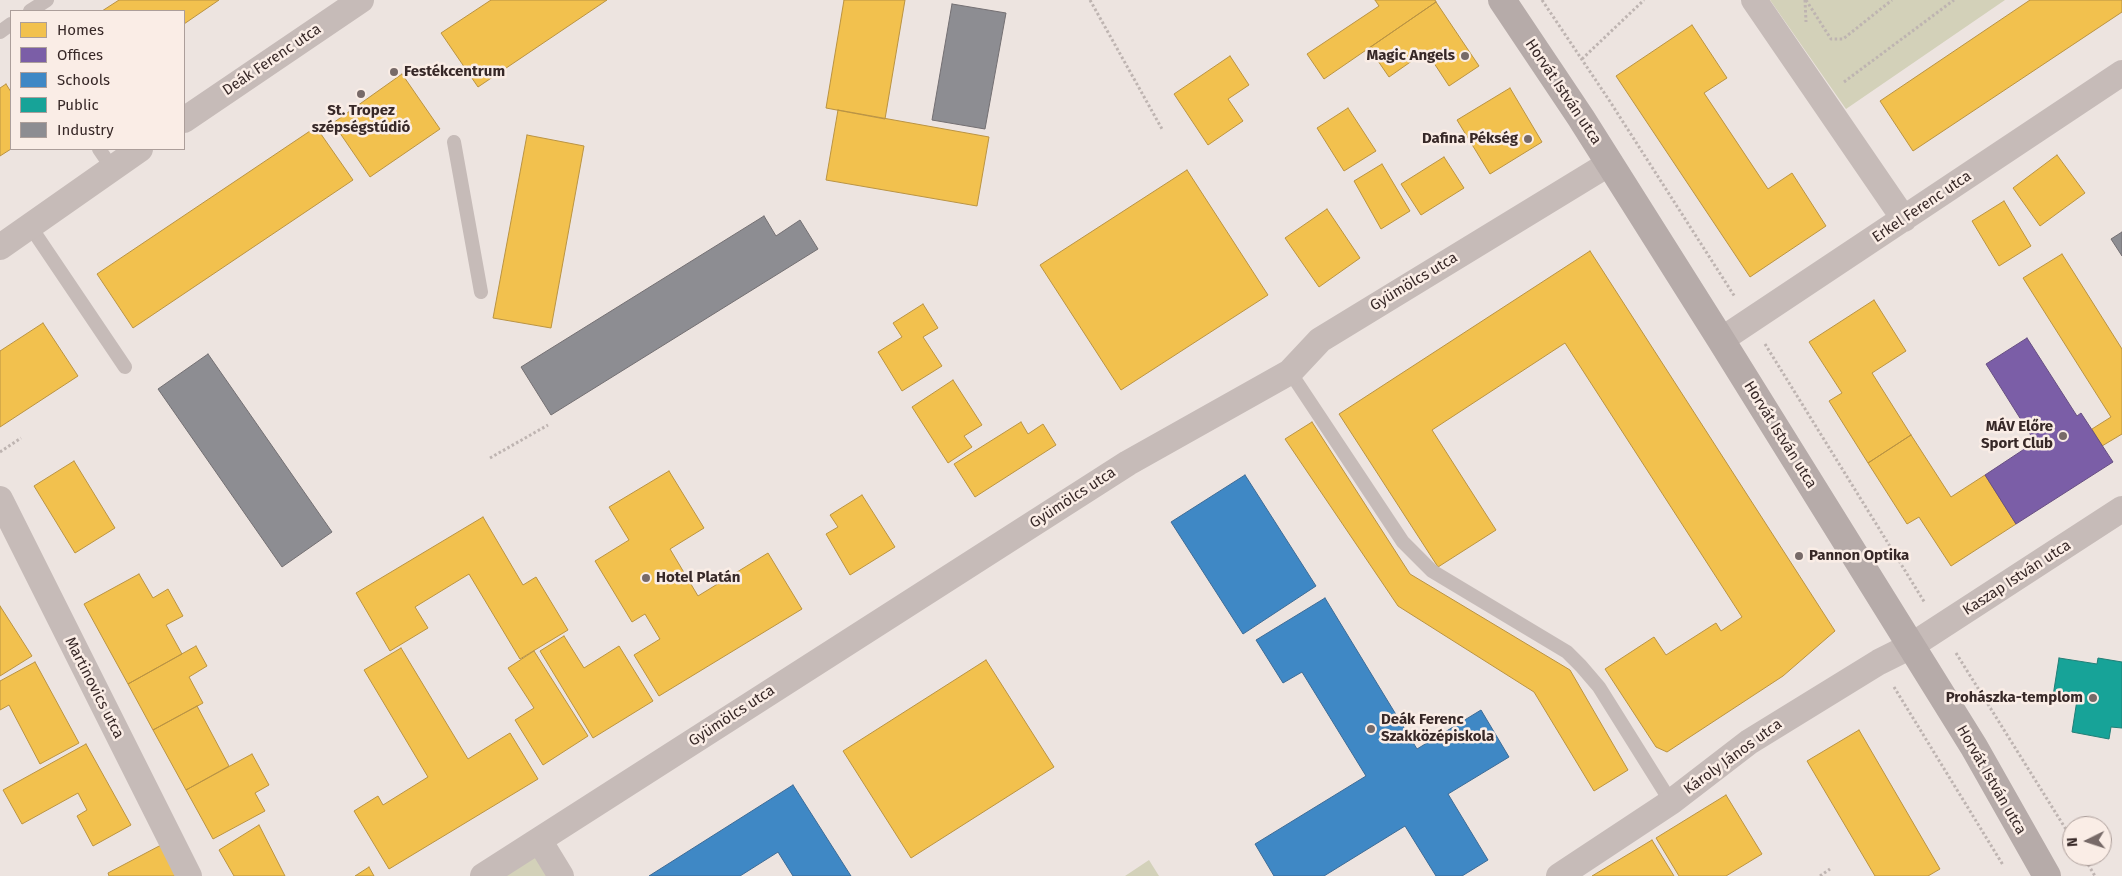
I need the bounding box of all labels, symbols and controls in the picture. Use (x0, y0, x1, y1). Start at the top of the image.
legend (10, 10, 185, 150)
street label: Deák Ferenc utca (219, 20, 325, 100)
text: Homes (57, 21, 104, 39)
street label: Horvát István utca (1521, 36, 1605, 148)
text: Offices (57, 46, 103, 64)
place label: Magic Angels (1366, 47, 1455, 65)
marker: Magic Angels (1459, 50, 1471, 62)
place label: Festékcentrum (404, 63, 505, 81)
marker: Festékcentrum (388, 66, 400, 78)
text: Schools (57, 71, 110, 89)
marker: St. Tropez szépségstúdió (355, 88, 367, 100)
text: Public (57, 96, 99, 114)
place label: St. Tropez szépségstúdió (312, 102, 410, 137)
text: Industry (57, 121, 114, 139)
place label: Dafina Pékség (1422, 130, 1518, 148)
marker: Dafina Pékség (1522, 133, 1534, 145)
street label: Erkel Ferenc utca (1869, 167, 1975, 247)
street label: Gyümölcs utca (1367, 249, 1461, 315)
street label: Horvát István utca (1740, 378, 1820, 492)
place label: MÁV Előre Sport Club (1981, 418, 2053, 453)
marker: MÁV Előre Sport Club (2057, 430, 2069, 442)
street label: Gyümölcs utca (1027, 464, 1119, 532)
street label: Kaszap István utca (1960, 536, 2074, 620)
place label: Pannon Optika (1809, 547, 1909, 565)
marker: Pannon Optika (1793, 550, 1805, 562)
place label: Hotel Platán (656, 569, 740, 587)
marker: Hotel Platán (640, 572, 652, 584)
street label: Martinovics utca (61, 634, 127, 742)
street label: Gyümölcs utca (686, 682, 778, 750)
place label: Prohászka-templom (1946, 689, 2083, 707)
marker: Prohászka-templom (2087, 692, 2099, 704)
place label: Deák Ferenc Szakközépiskola (1381, 711, 1494, 746)
street label: Károly János utca (1680, 715, 1786, 799)
street label: Horvát István utca (1952, 722, 2030, 838)
marker: Deák Ferenc Szakközépiskola (1365, 723, 1377, 735)
north arrow (2062, 816, 2112, 866)
text: N (2064, 837, 2081, 847)

